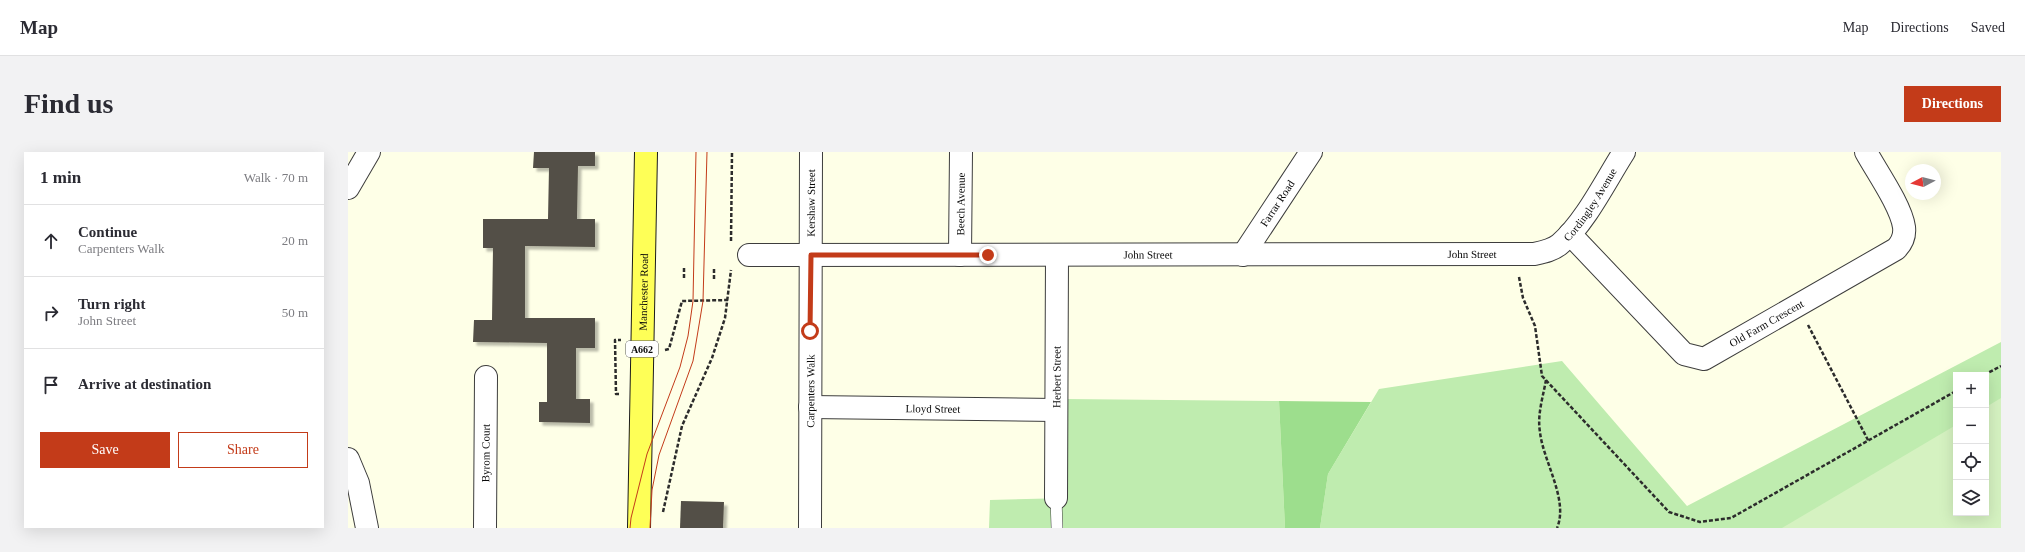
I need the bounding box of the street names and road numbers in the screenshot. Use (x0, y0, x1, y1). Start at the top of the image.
street label: Cordingley Avenue (1561, 166, 1619, 243)
street label: Kershaw Street (805, 169, 817, 237)
street label: Beech Avenue (954, 172, 967, 236)
street label: Farrar Road (1258, 177, 1297, 229)
street label: John Street (1123, 248, 1173, 261)
street label: John Street (1447, 248, 1497, 260)
street label: Manchester Road (637, 253, 650, 331)
street label: Old Farm Crescent (1727, 297, 1806, 349)
road number: A662 (626, 341, 658, 357)
street label: Herbert Street (1050, 346, 1063, 408)
street label: Carpenters Walk (804, 354, 816, 428)
street label: Lloyd Street (906, 402, 960, 415)
street label: Byrom Court (479, 424, 492, 482)

